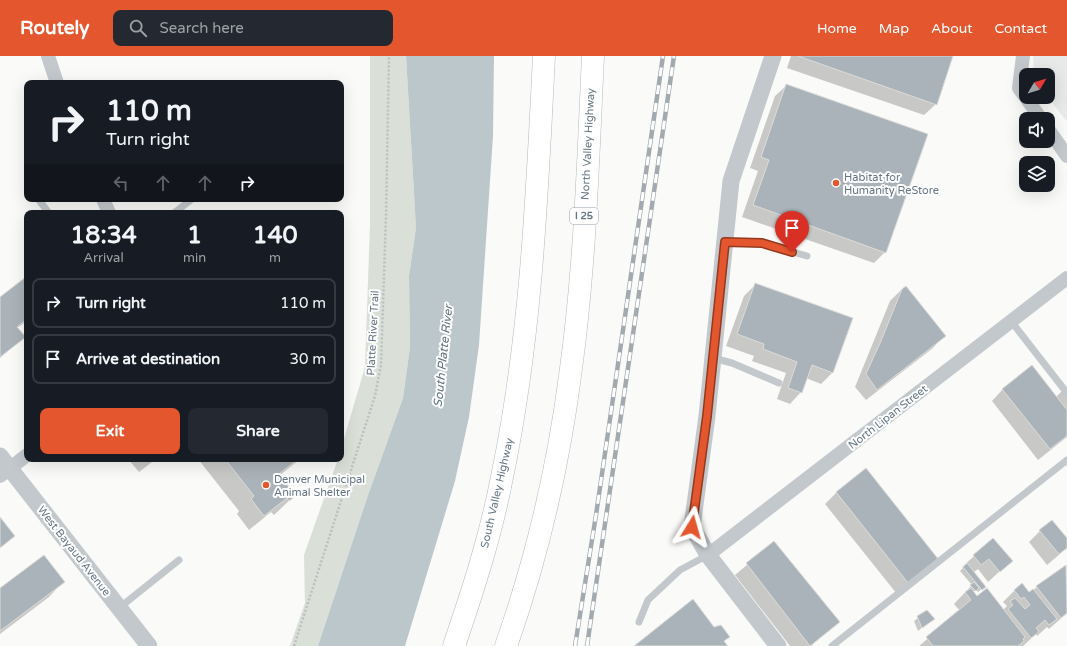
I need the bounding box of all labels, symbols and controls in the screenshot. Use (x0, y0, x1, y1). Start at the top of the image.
search box (113, 10, 393, 46)
text: Routely (20, 17, 89, 39)
icon: search (127, 17, 149, 39)
text: Search here (159, 19, 244, 37)
text: Home (817, 20, 857, 37)
text: Map (879, 20, 909, 37)
text: About (931, 20, 973, 37)
text: Contact (995, 20, 1047, 37)
north arrow (1019, 68, 1055, 104)
map controls (1019, 68, 1055, 192)
street label: North Valley Highway (579, 88, 597, 200)
text: 110 m (106, 94, 192, 128)
icon: right (40, 96, 92, 148)
button: sound (1019, 112, 1055, 148)
text: Turn right (106, 128, 190, 150)
button: layers (1019, 156, 1055, 192)
place label: Habitat for Humanity ReStore (844, 171, 939, 197)
icon: left (110, 172, 132, 194)
icon: ahead (152, 172, 174, 194)
icon: ahead (194, 172, 216, 194)
icon: right (236, 172, 258, 194)
marker: Habitat for Humanity ReStore (831, 178, 841, 188)
road number: I 25 (570, 208, 598, 224)
pin (775, 211, 809, 252)
icon: arrive (781, 217, 803, 239)
text: 18:34 (70, 221, 137, 250)
text: 1 (187, 221, 202, 250)
text: 140 (252, 221, 298, 250)
text: Arrival (83, 250, 124, 266)
text: min (183, 250, 206, 266)
text: m (269, 250, 281, 266)
street label: Platte River Trail (364, 290, 382, 376)
icon: right (42, 292, 64, 314)
text: Turn right (76, 294, 146, 312)
text: 110 m (280, 294, 326, 312)
water label: South Platte River (431, 303, 455, 408)
icon: arrive (42, 348, 64, 370)
text: Arrive at destination (76, 350, 220, 368)
text: 30 m (289, 350, 326, 368)
street label: North Lipan Street (846, 382, 930, 452)
button: Exit (40, 408, 180, 454)
button: Share (188, 408, 328, 454)
street label: South Valley Highway (478, 437, 516, 549)
place label: Denver Municipal Animal Shelter (274, 473, 365, 499)
marker: Denver Municipal Animal Shelter (261, 480, 271, 490)
street label: West Bayaud Avenue (35, 503, 113, 599)
position arrow (671, 506, 713, 548)

